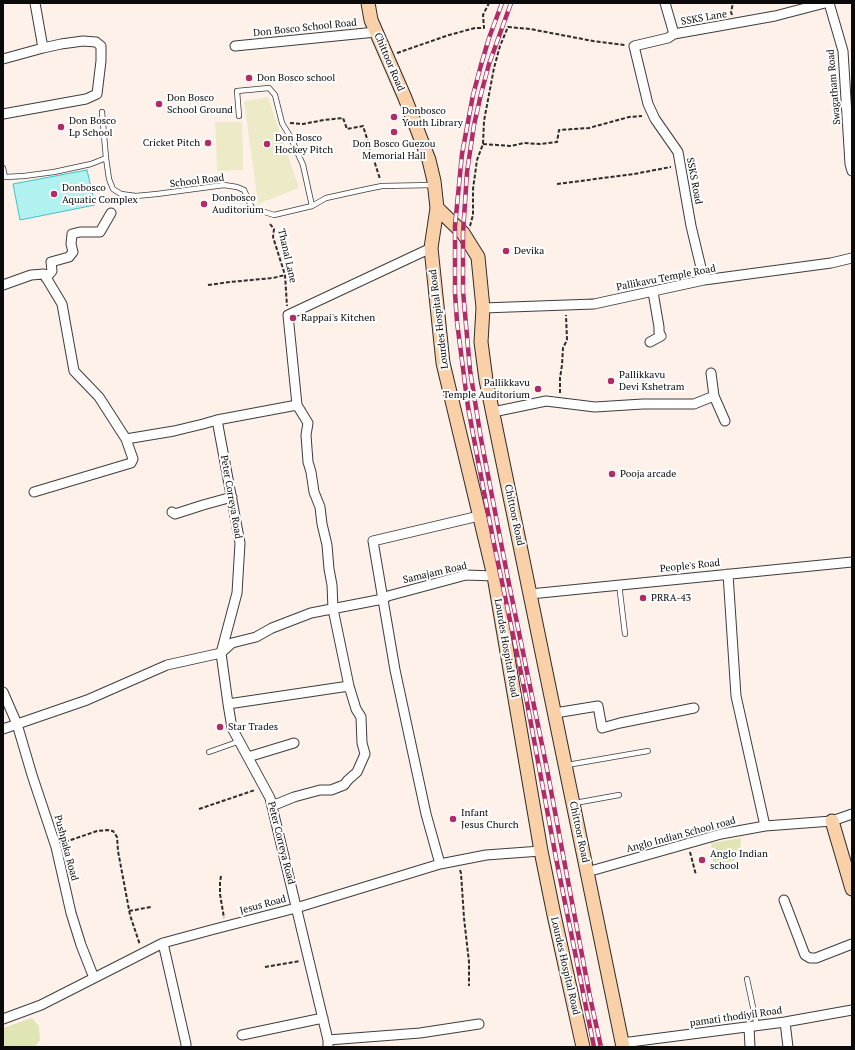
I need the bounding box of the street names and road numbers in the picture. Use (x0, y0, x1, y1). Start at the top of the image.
street label: SSKS Lane (680, 8, 728, 28)
street label: Don Bosco School Road (253, 17, 357, 39)
street label: Chittoor Road (371, 31, 407, 93)
street label: Swagatham Road (825, 49, 843, 125)
street label: SSKS Road (684, 157, 704, 205)
street label: School Road (169, 172, 225, 190)
street label: Thanal Lane (275, 228, 299, 284)
street label: Pallikavu Temple Road (615, 262, 717, 294)
street label: Lourdes Hospital Road (427, 269, 451, 369)
street label: Peter Correya Road (218, 454, 244, 540)
street label: Chittoor Road (502, 483, 526, 547)
street label: People's Road (659, 557, 721, 575)
street label: Samajam Road (402, 560, 468, 586)
street label: Lourdes Hospital Road (491, 598, 521, 698)
street label: Peter Correya Road (265, 800, 297, 886)
street label: Chittoor Road (567, 800, 591, 864)
street label: Pushpaka Road (51, 814, 81, 882)
street label: Anglo Indian School road (625, 815, 737, 855)
street label: Jesus Road (238, 893, 288, 917)
street label: Lourdes Hospital Road (548, 916, 582, 1016)
street label: pamati thodiyil Road (689, 1005, 783, 1029)

